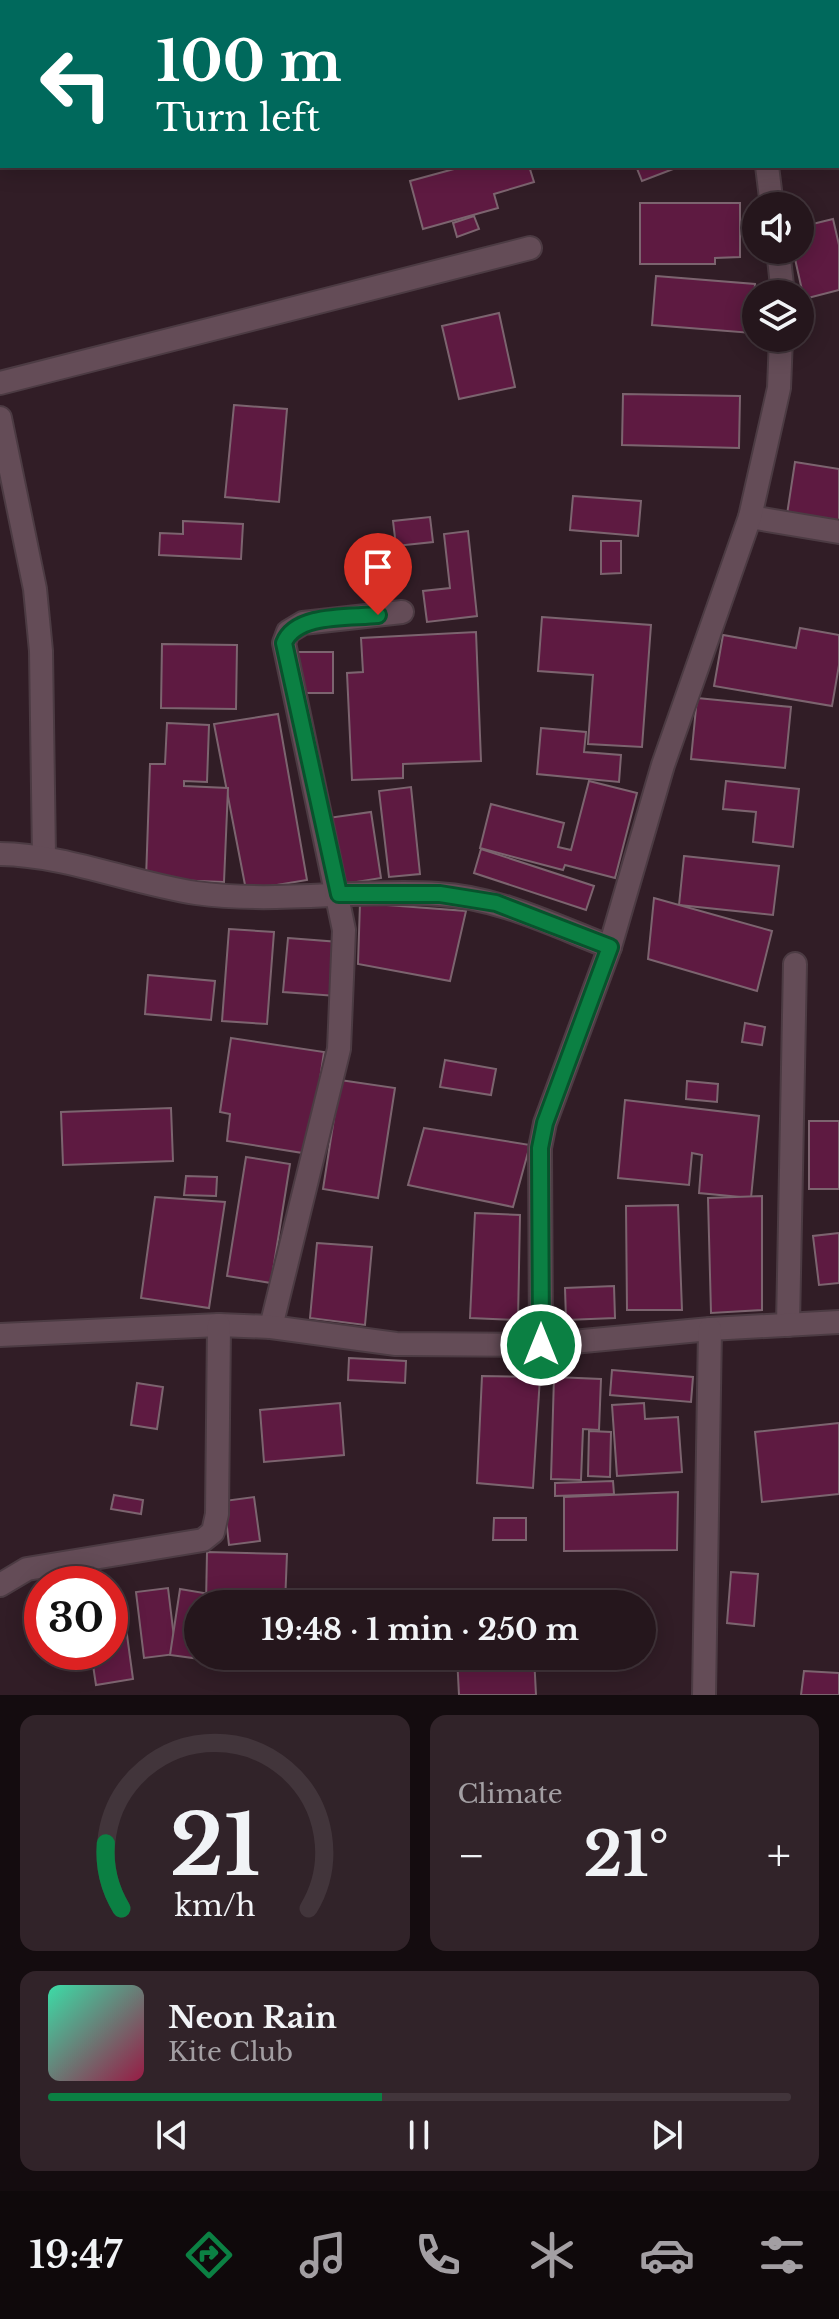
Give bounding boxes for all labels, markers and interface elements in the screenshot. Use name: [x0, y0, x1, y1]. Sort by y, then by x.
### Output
text: 100 m: [156, 27, 342, 96]
icon: left: [24, 32, 128, 136]
text: Turn left: [156, 96, 320, 141]
map controls: [742, 192, 814, 352]
button: sound: [742, 192, 814, 264]
button: layers: [742, 280, 814, 352]
pin: [344, 533, 412, 615]
icon: arrive: [356, 545, 400, 589]
position arrow: [499, 1303, 583, 1387]
speed limit sign: 30: [24, 1566, 128, 1670]
text: 19:48 · 1 min · 250 m: [261, 1611, 579, 1648]
text: Climate: [458, 1778, 563, 1810]
text: 21: [170, 1794, 260, 1897]
text: 21°: [583, 1818, 669, 1892]
text: −: [458, 1828, 485, 1883]
text: +: [767, 1828, 791, 1883]
text: km/h: [174, 1888, 255, 1924]
text: Neon Rain: [168, 1999, 337, 2036]
text: Kite Club: [168, 2036, 293, 2068]
icon: previous: [150, 2113, 194, 2157]
icon: pause: [397, 2113, 441, 2157]
icon: next: [645, 2113, 689, 2157]
icon: directions: [181, 2227, 237, 2283]
icon: music: [295, 2227, 351, 2283]
icon: phone: [410, 2227, 466, 2283]
icon: climate: [524, 2227, 580, 2283]
icon: car: [639, 2227, 695, 2283]
icon: filters: [754, 2227, 810, 2283]
text: 19:47: [29, 2233, 122, 2278]

